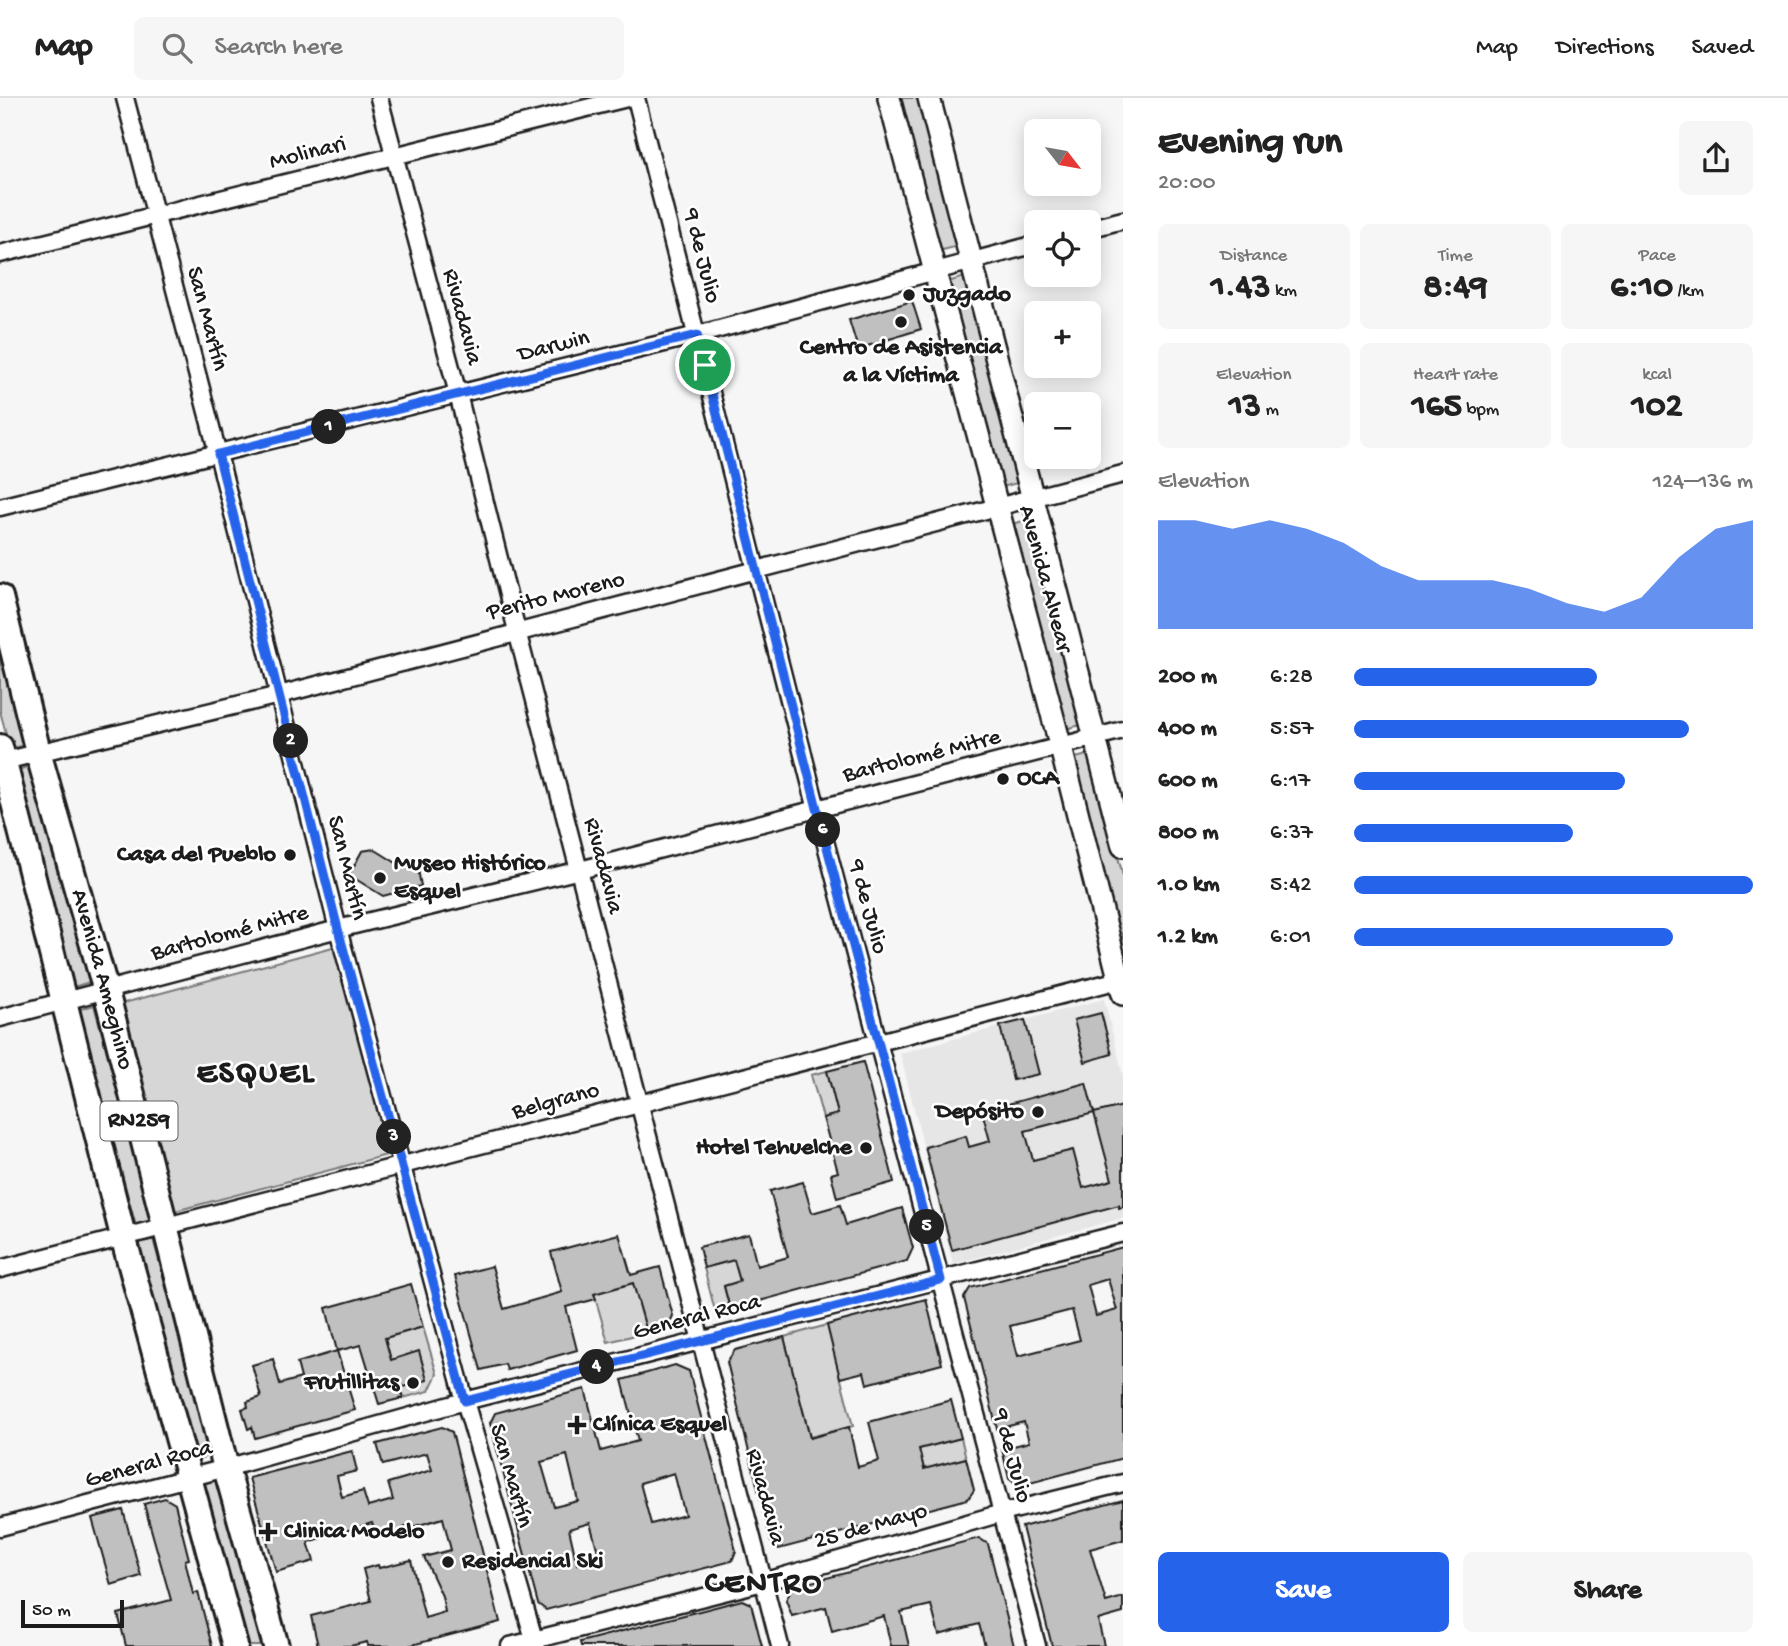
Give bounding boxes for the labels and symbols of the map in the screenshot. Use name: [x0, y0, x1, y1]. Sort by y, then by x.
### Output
north arrow: [1024, 119, 1101, 196]
street label: Molinari: [267, 130, 349, 178]
street label: 9 de Julio: [675, 205, 727, 306]
street label: San Martín: [178, 264, 234, 375]
street label: Rivadavia: [434, 266, 488, 369]
place label: Juzgado: [922, 281, 1012, 310]
marker: Juzgado: [901, 287, 917, 303]
marker: Centro de Asistencia a la Víctima: [893, 314, 909, 330]
street label: Darwin: [513, 324, 593, 370]
place label: Centro de Asistencia a la Víctima: [800, 334, 1004, 391]
pin: [675, 335, 735, 395]
pin: 1: [312, 410, 346, 444]
street label: Avenida Alvear: [1010, 502, 1078, 658]
street label: Perito Moreno: [483, 566, 628, 628]
street label: Bartolomé Mitre: [839, 723, 1005, 791]
pin: 2: [274, 724, 308, 758]
place label: OCA: [1017, 765, 1060, 794]
marker: OCA: [995, 771, 1011, 787]
pin: 6: [806, 812, 840, 848]
street label: San Martín: [319, 813, 373, 924]
street label: Rivadavia: [575, 815, 629, 918]
place label: Casa del Pueblo: [117, 841, 277, 870]
marker: Casa del Pueblo: [282, 847, 298, 863]
place label: Museo Histórico Esquel: [394, 850, 546, 907]
street label: 9 de Julio: [840, 856, 894, 957]
marker: Museo Histórico Esquel: [372, 870, 388, 886]
street label: Avenida Ameghino: [63, 886, 140, 1073]
street label: Bartolomé Mitre: [147, 899, 312, 969]
district label: ESQUEL: [197, 1056, 315, 1094]
street label: Belgrano: [508, 1076, 603, 1128]
place label: Depósito: [933, 1098, 1025, 1127]
road number: RN259: [100, 1102, 178, 1140]
marker: Depósito: [1030, 1104, 1046, 1120]
pin: 3: [376, 1119, 412, 1154]
place label: Hotel Tehuelche: [696, 1134, 854, 1163]
marker: Hotel Tehuelche: [858, 1140, 874, 1156]
pin: 5: [909, 1210, 944, 1244]
street label: General Roca: [630, 1288, 765, 1348]
pin: 4: [580, 1350, 614, 1384]
place label: Frutillitas: [303, 1369, 400, 1398]
marker: Frutillitas: [405, 1375, 421, 1391]
street label: 9 de Julio: [984, 1405, 1038, 1506]
place label: Clínica Esquel: [593, 1411, 727, 1440]
marker: Clínica Esquel: [567, 1415, 587, 1435]
street label: San Martín: [481, 1421, 539, 1532]
street label: General Roca: [82, 1434, 216, 1496]
street label: Rivadavia: [737, 1446, 791, 1549]
street label: 25 de Mayo: [811, 1497, 931, 1557]
place label: Clinica Modelo: [284, 1518, 425, 1547]
marker: Clinica Modelo: [258, 1522, 278, 1542]
place label: Residencial Ski: [461, 1548, 604, 1577]
marker: Residencial Ski: [440, 1554, 456, 1570]
district label: CENTRO: [705, 1566, 823, 1604]
scale bar: [21, 1597, 124, 1629]

